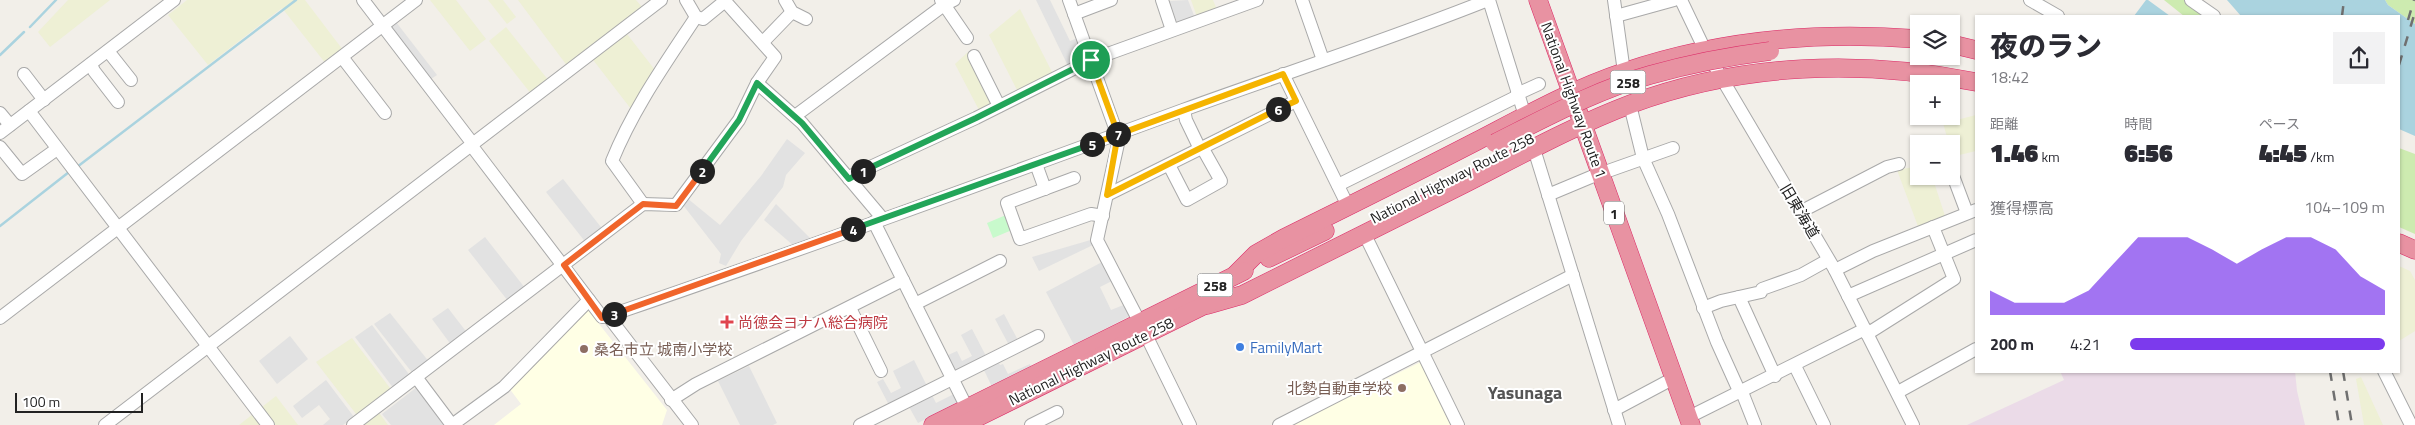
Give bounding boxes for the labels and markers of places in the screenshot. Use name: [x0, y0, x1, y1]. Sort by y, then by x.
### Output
pin: [1070, 39, 1112, 81]
pin: 6: [1266, 96, 1290, 122]
pin: 7: [1106, 122, 1130, 146]
pin: 5: [1080, 132, 1104, 156]
pin: 2: [690, 158, 714, 184]
pin: 1: [850, 158, 876, 184]
pin: 4: [840, 216, 866, 242]
pin: 3: [602, 302, 626, 326]
place label: 尚徳会ヨナハ総合病院: [738, 311, 888, 334]
marker: 尚徳会ヨナハ総合病院: [720, 315, 734, 329]
place label: FamilyMart: [1250, 336, 1323, 359]
place label: 桑名市立 城南小学校: [594, 338, 732, 361]
marker: FamilyMart: [1234, 341, 1246, 353]
marker: 桑名市立 城南小学校: [578, 343, 590, 355]
place label: 北勢自動車学校: [1287, 377, 1392, 400]
marker: 北勢自動車学校: [1396, 382, 1408, 394]

